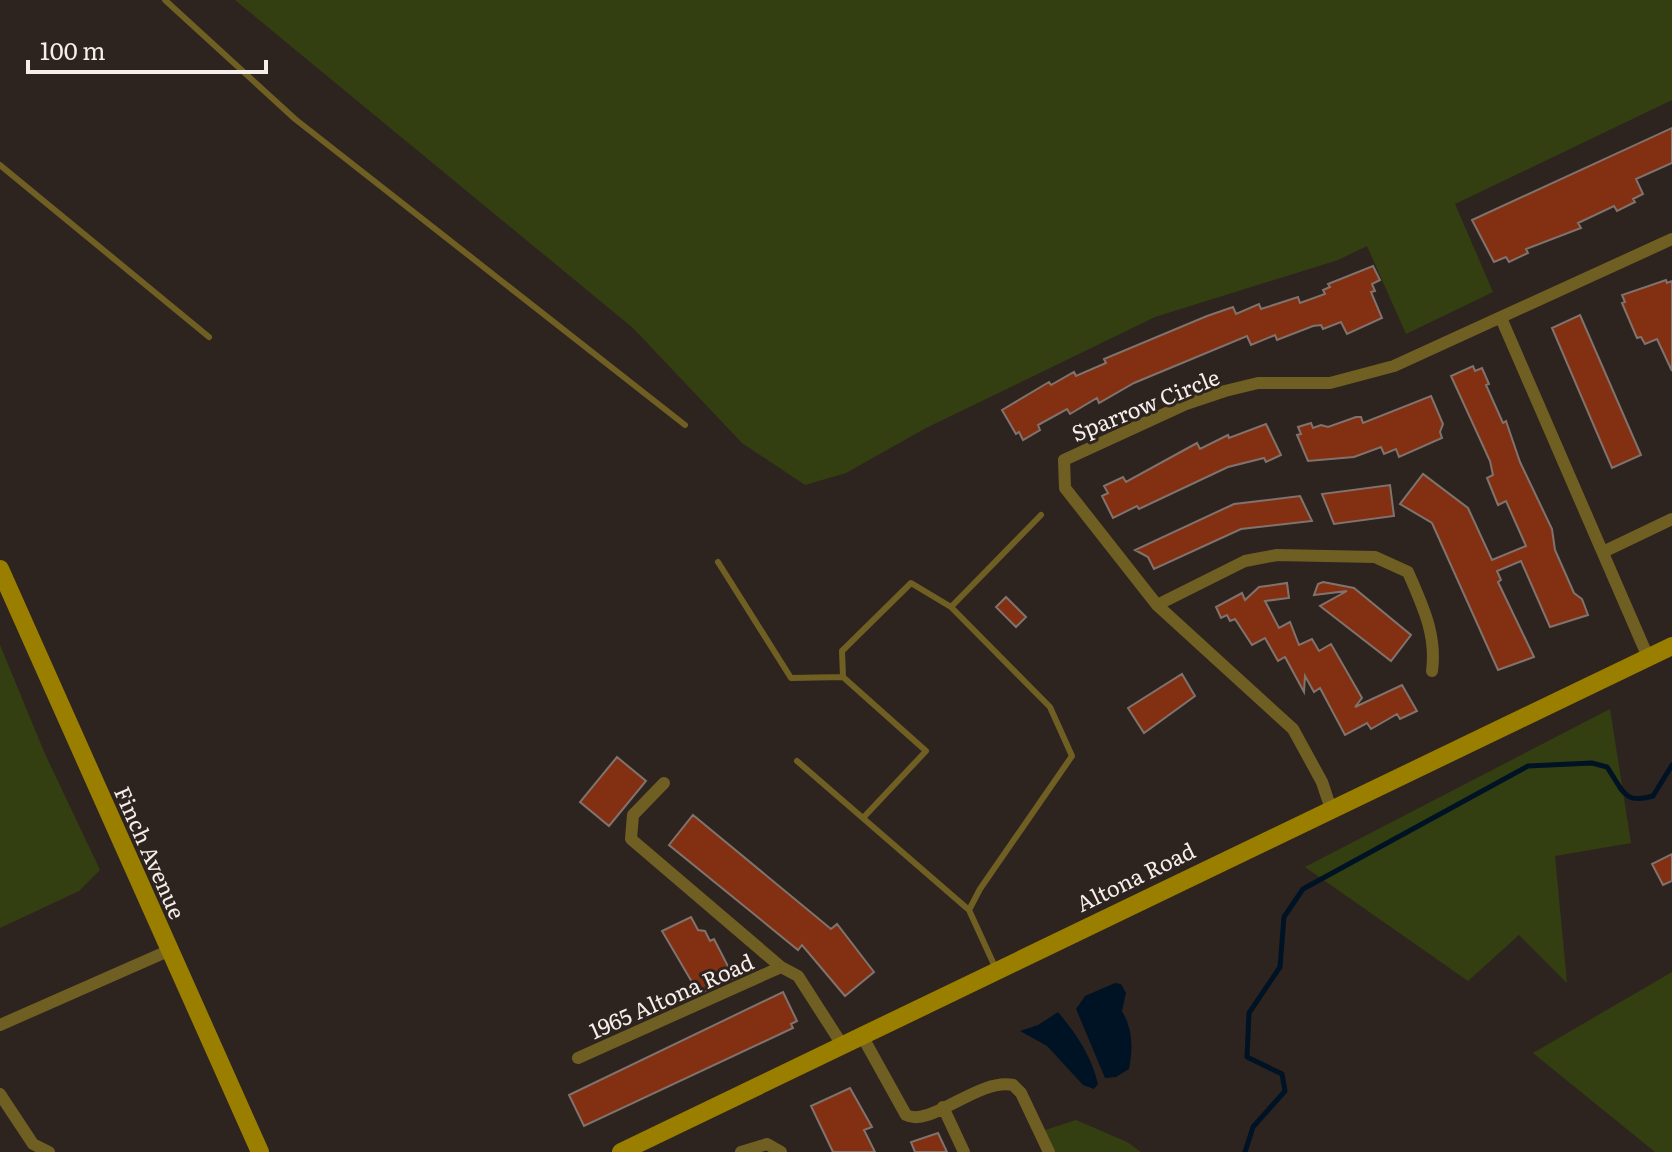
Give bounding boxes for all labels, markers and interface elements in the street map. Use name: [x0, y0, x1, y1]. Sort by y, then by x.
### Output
scale bar: [28, 24, 266, 74]
text: 100 m: [40, 32, 106, 67]
street label: Sparrow Circle: [1066, 359, 1224, 449]
street label: Finch Avenue: [107, 780, 195, 924]
street label: Altona Road: [1070, 833, 1200, 919]
street label: 1965 Altona Road: [584, 944, 758, 1046]

